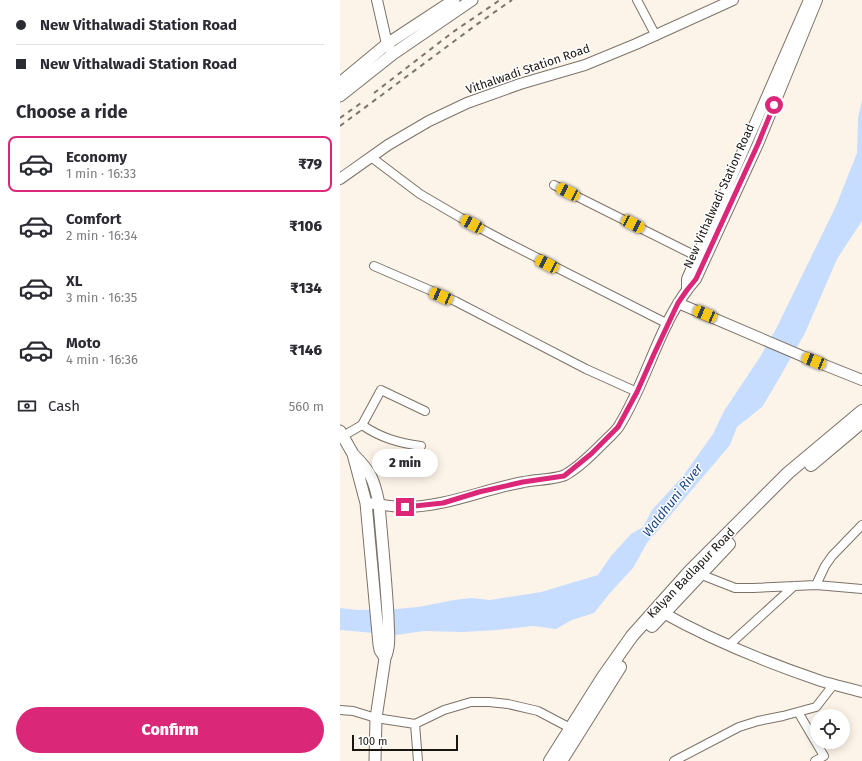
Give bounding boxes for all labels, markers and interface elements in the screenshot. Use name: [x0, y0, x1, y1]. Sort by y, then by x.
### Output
text: New Vithalwadi Station Road: [40, 16, 237, 34]
street label: Vithalwadi Station Road: [464, 41, 592, 97]
text: New Vithalwadi Station Road: [40, 55, 237, 73]
route start: [765, 96, 783, 114]
text: Choose a ride: [16, 101, 128, 123]
street label: New Vithalwadi Station Road: [681, 122, 757, 270]
icon: car: [18, 146, 54, 182]
text: Economy: [66, 148, 127, 166]
text: ₹79: [298, 155, 322, 173]
text: 1 min · 16:33: [66, 166, 136, 181]
car: [555, 181, 581, 203]
icon: car: [18, 208, 54, 244]
text: Comfort: [66, 210, 122, 228]
car: [459, 213, 485, 235]
car: [620, 213, 646, 235]
text: ₹106: [289, 217, 322, 235]
text: 2 min · 16:34: [66, 228, 137, 243]
car: [534, 253, 560, 275]
icon: car: [18, 270, 54, 306]
text: XL: [66, 272, 82, 290]
text: ₹134: [290, 279, 322, 297]
car: [428, 286, 454, 306]
text: 3 min · 16:35: [66, 290, 137, 305]
car: [692, 304, 718, 324]
icon: car: [18, 332, 54, 368]
text: Moto: [66, 334, 101, 352]
text: ₹146: [290, 341, 322, 359]
car: [801, 351, 827, 371]
text: 4 min · 16:36: [66, 352, 138, 367]
icon: cash: [16, 395, 38, 417]
text: Cash: [48, 397, 80, 415]
text: 560 m: [289, 399, 324, 414]
callout: 2 min: [372, 449, 438, 477]
text: 2 min: [389, 455, 421, 470]
water label: Waldhuni River: [639, 460, 706, 540]
route end: [396, 498, 414, 516]
street label: Kalyan Badlapur Road: [644, 525, 738, 621]
button: Confirm: [16, 707, 324, 753]
map controls: [810, 709, 850, 749]
button: locate: [810, 709, 850, 749]
scale bar: [352, 733, 458, 752]
text: 100 m: [358, 735, 387, 748]

